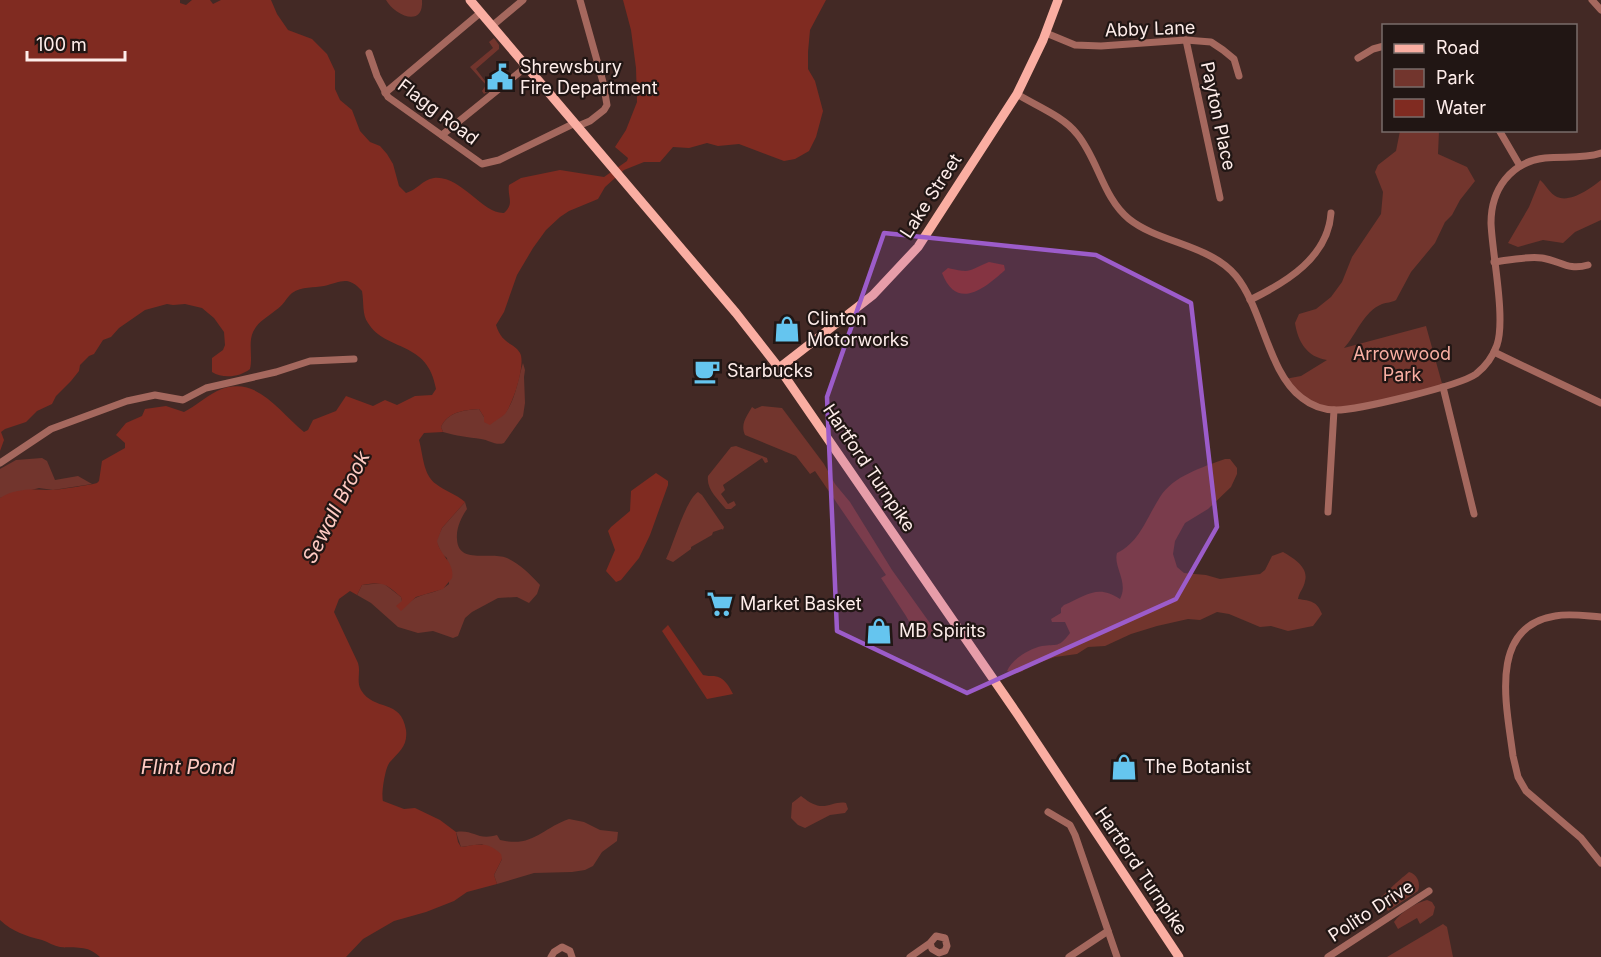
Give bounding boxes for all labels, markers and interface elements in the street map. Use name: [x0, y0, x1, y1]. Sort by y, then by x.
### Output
street label: Abby Lane: [1104, 16, 1196, 41]
scale bar: [27, 24, 124, 62]
legend: [1382, 24, 1577, 132]
text: 100 m: [36, 34, 87, 55]
text: Road: [1436, 37, 1479, 58]
place label: Shrewsbury Fire Department: [520, 56, 658, 98]
street label: Payton Place: [1197, 60, 1240, 172]
public building icon: Shrewsbury Fire Department: [485, 62, 515, 92]
text: Park: [1436, 67, 1475, 88]
street label: Flagg Road: [394, 74, 483, 149]
text: Water: [1436, 97, 1486, 118]
street label: Lake Street: [896, 150, 966, 242]
place label: Clinton Motorworks: [807, 308, 909, 350]
shop icon: Clinton Motorworks: [772, 314, 802, 344]
park label: Arrowwood Park: [1353, 343, 1451, 385]
cafe icon: Starbucks: [692, 356, 722, 386]
place label: Starbucks: [727, 360, 813, 381]
street label: Hartford Turnpike: [819, 400, 920, 536]
water label: Sewall Brook: [297, 446, 375, 567]
supermarket icon: Market Basket: [705, 589, 735, 619]
place label: Market Basket: [740, 593, 862, 614]
shop icon: MB Spirits: [864, 616, 894, 646]
place label: MB Spirits: [899, 620, 986, 641]
shop icon: The Botanist: [1109, 752, 1139, 782]
water label: Flint Pond: [141, 755, 236, 779]
place label: The Botanist: [1144, 756, 1251, 777]
street label: Hartford Turnpike: [1091, 803, 1192, 939]
street label: Polito Drive: [1324, 875, 1417, 946]

